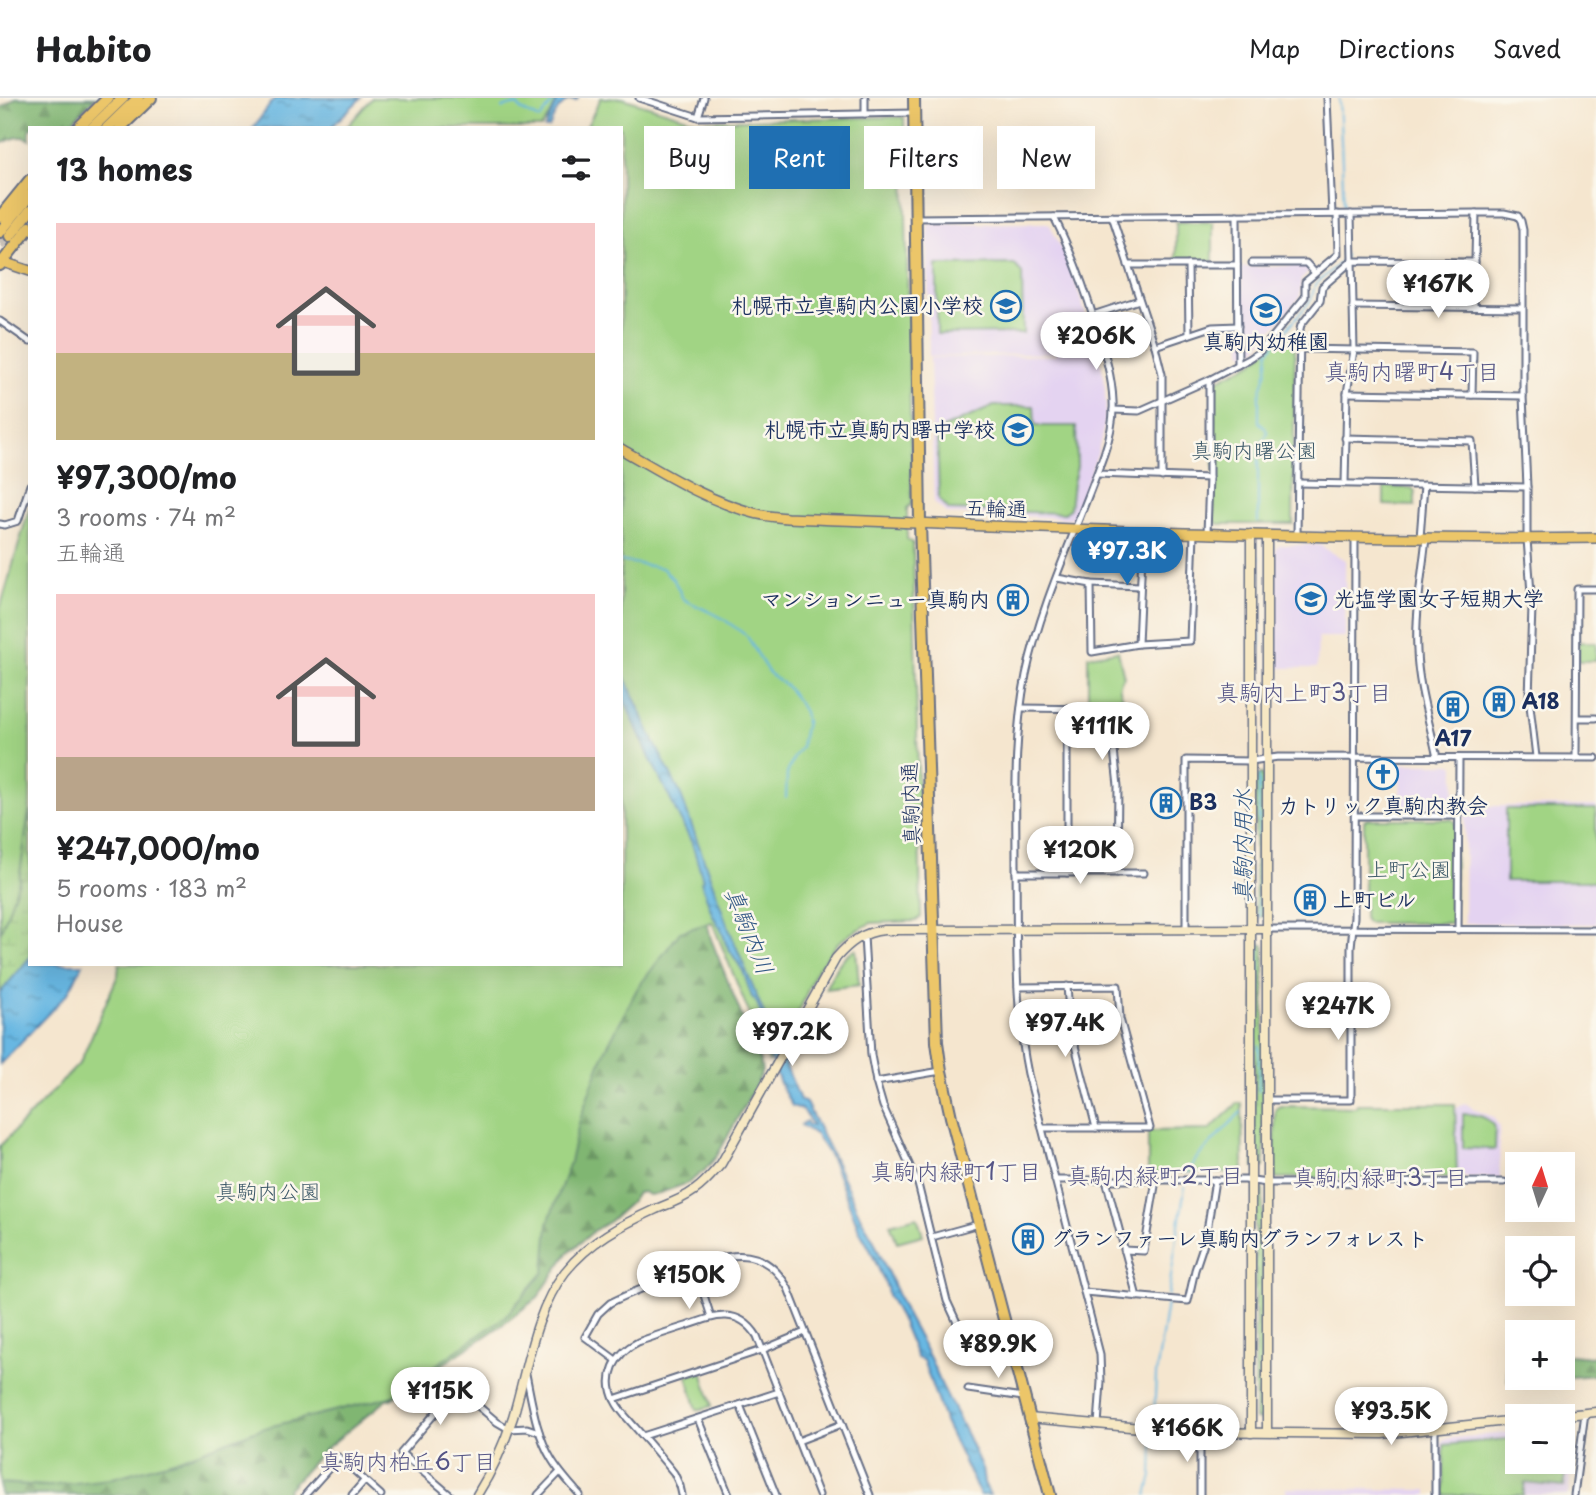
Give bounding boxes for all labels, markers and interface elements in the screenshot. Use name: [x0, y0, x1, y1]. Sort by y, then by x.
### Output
text: Habito: [35, 23, 151, 73]
text: Map: [1249, 30, 1300, 66]
text: Directions: [1338, 30, 1455, 66]
text: Saved: [1493, 30, 1561, 66]
chip: Buy: [644, 126, 735, 189]
chip: Rent: [749, 126, 850, 189]
chip: Filters: [864, 126, 983, 189]
chip: New: [997, 126, 1095, 189]
text: 13 homes: [56, 146, 193, 191]
icon: filters: [557, 149, 595, 187]
pin: ¥167K: [1389, 260, 1487, 320]
text: ¥167K: [1402, 265, 1474, 300]
icon: home: [263, 268, 389, 394]
place label: 札幌市立真駒内公園小学校: [731, 288, 983, 320]
school or university icon: 札幌市立真駒内公園小学校: [989, 289, 1023, 323]
school or university icon: 真駒内幼稚園: [1249, 293, 1283, 327]
pin: ¥206K: [1047, 313, 1145, 372]
text: ¥206K: [1056, 317, 1136, 352]
place label: 真駒内幼稚園: [1203, 324, 1329, 356]
district label: 真駒内曙町4丁目: [1324, 353, 1500, 388]
place label: 札幌市立真駒内曙中学校: [764, 412, 995, 444]
school or university icon: 札幌市立真駒内曙中学校: [1001, 413, 1035, 447]
park label: 真駒内曙公園: [1191, 433, 1317, 465]
text: ¥97,300/mo: [56, 454, 237, 499]
street label: 五輪通: [964, 490, 1028, 524]
text: 3 rooms · 74 m²: [56, 499, 236, 534]
pin: ¥97.3K: [1070, 528, 1184, 587]
text: ¥97.3K: [1087, 532, 1167, 567]
text: 五輪通: [56, 534, 125, 569]
place label: 光塩学園女子短期大学: [1334, 581, 1544, 613]
place label: マンションニュー真駒内: [761, 582, 990, 614]
school or university icon: 光塩学園女子短期大学: [1294, 582, 1328, 616]
building icon: マンションニュー真駒内: [996, 583, 1030, 617]
icon: home: [263, 639, 389, 765]
district label: 真駒内上町3丁目: [1216, 674, 1392, 709]
place label: A18: [1522, 684, 1560, 716]
building icon: A18: [1482, 685, 1516, 719]
building icon: A17: [1436, 690, 1470, 724]
pin: ¥111K: [1053, 702, 1151, 762]
text: ¥111K: [1071, 707, 1133, 742]
place label: A17: [1435, 721, 1472, 753]
church icon: カトリック真駒内教会: [1366, 757, 1400, 791]
street label: 真駒内通: [892, 762, 926, 847]
place label: B3: [1189, 785, 1217, 817]
building icon: B3: [1149, 786, 1183, 820]
place label: カトリック真駒内教会: [1278, 788, 1488, 820]
water label: 真駒内用水: [1224, 789, 1259, 904]
text: ¥247,000/mo: [56, 825, 260, 870]
pin: ¥120K: [1031, 826, 1129, 886]
text: ¥120K: [1043, 831, 1117, 866]
park label: 上町公園: [1367, 852, 1451, 884]
text: 5 rooms · 183 m²: [56, 870, 247, 905]
water label: 真駒内川: [717, 881, 784, 980]
place label: 上町ビル: [1333, 882, 1417, 914]
building icon: 上町ビル: [1293, 883, 1327, 917]
text: House: [56, 905, 123, 940]
pin: ¥247K: [1289, 982, 1387, 1042]
text: ¥247K: [1301, 987, 1375, 1022]
pin: ¥97.4K: [1008, 1000, 1122, 1059]
text: ¥97.4K: [1025, 1004, 1105, 1039]
pin: ¥97.2K: [735, 1009, 849, 1068]
text: ¥97.2K: [752, 1013, 832, 1048]
north arrow: [1505, 1152, 1575, 1222]
map controls: [1505, 1152, 1575, 1474]
district label: 真駒内緑町1丁目: [870, 1153, 1042, 1188]
district label: 真駒内緑町2丁目: [1066, 1157, 1244, 1192]
district label: 真駒内緑町3丁目: [1292, 1159, 1468, 1194]
park label: 真駒内公園: [216, 1174, 321, 1206]
place label: グランファーレ真駒内グランフォレスト: [1051, 1221, 1428, 1253]
building icon: グランファーレ真駒内グランフォレスト: [1011, 1222, 1045, 1256]
button: locate: [1505, 1236, 1575, 1306]
pin: ¥150K: [640, 1252, 738, 1311]
text: ¥150K: [653, 1256, 725, 1291]
pin: ¥89.9K: [941, 1320, 1055, 1380]
button: +: [1505, 1320, 1575, 1390]
text: ¥89.9K: [959, 1325, 1037, 1360]
pin: ¥115K: [391, 1368, 489, 1427]
text: ¥115K: [407, 1372, 473, 1407]
pin: ¥93.5K: [1334, 1388, 1448, 1447]
text: ¥93.5K: [1351, 1392, 1431, 1427]
pin: ¥166K: [1138, 1404, 1236, 1464]
button: −: [1505, 1404, 1575, 1474]
text: ¥166K: [1151, 1409, 1223, 1444]
district label: 真駒内柏丘6丁目: [319, 1443, 497, 1478]

